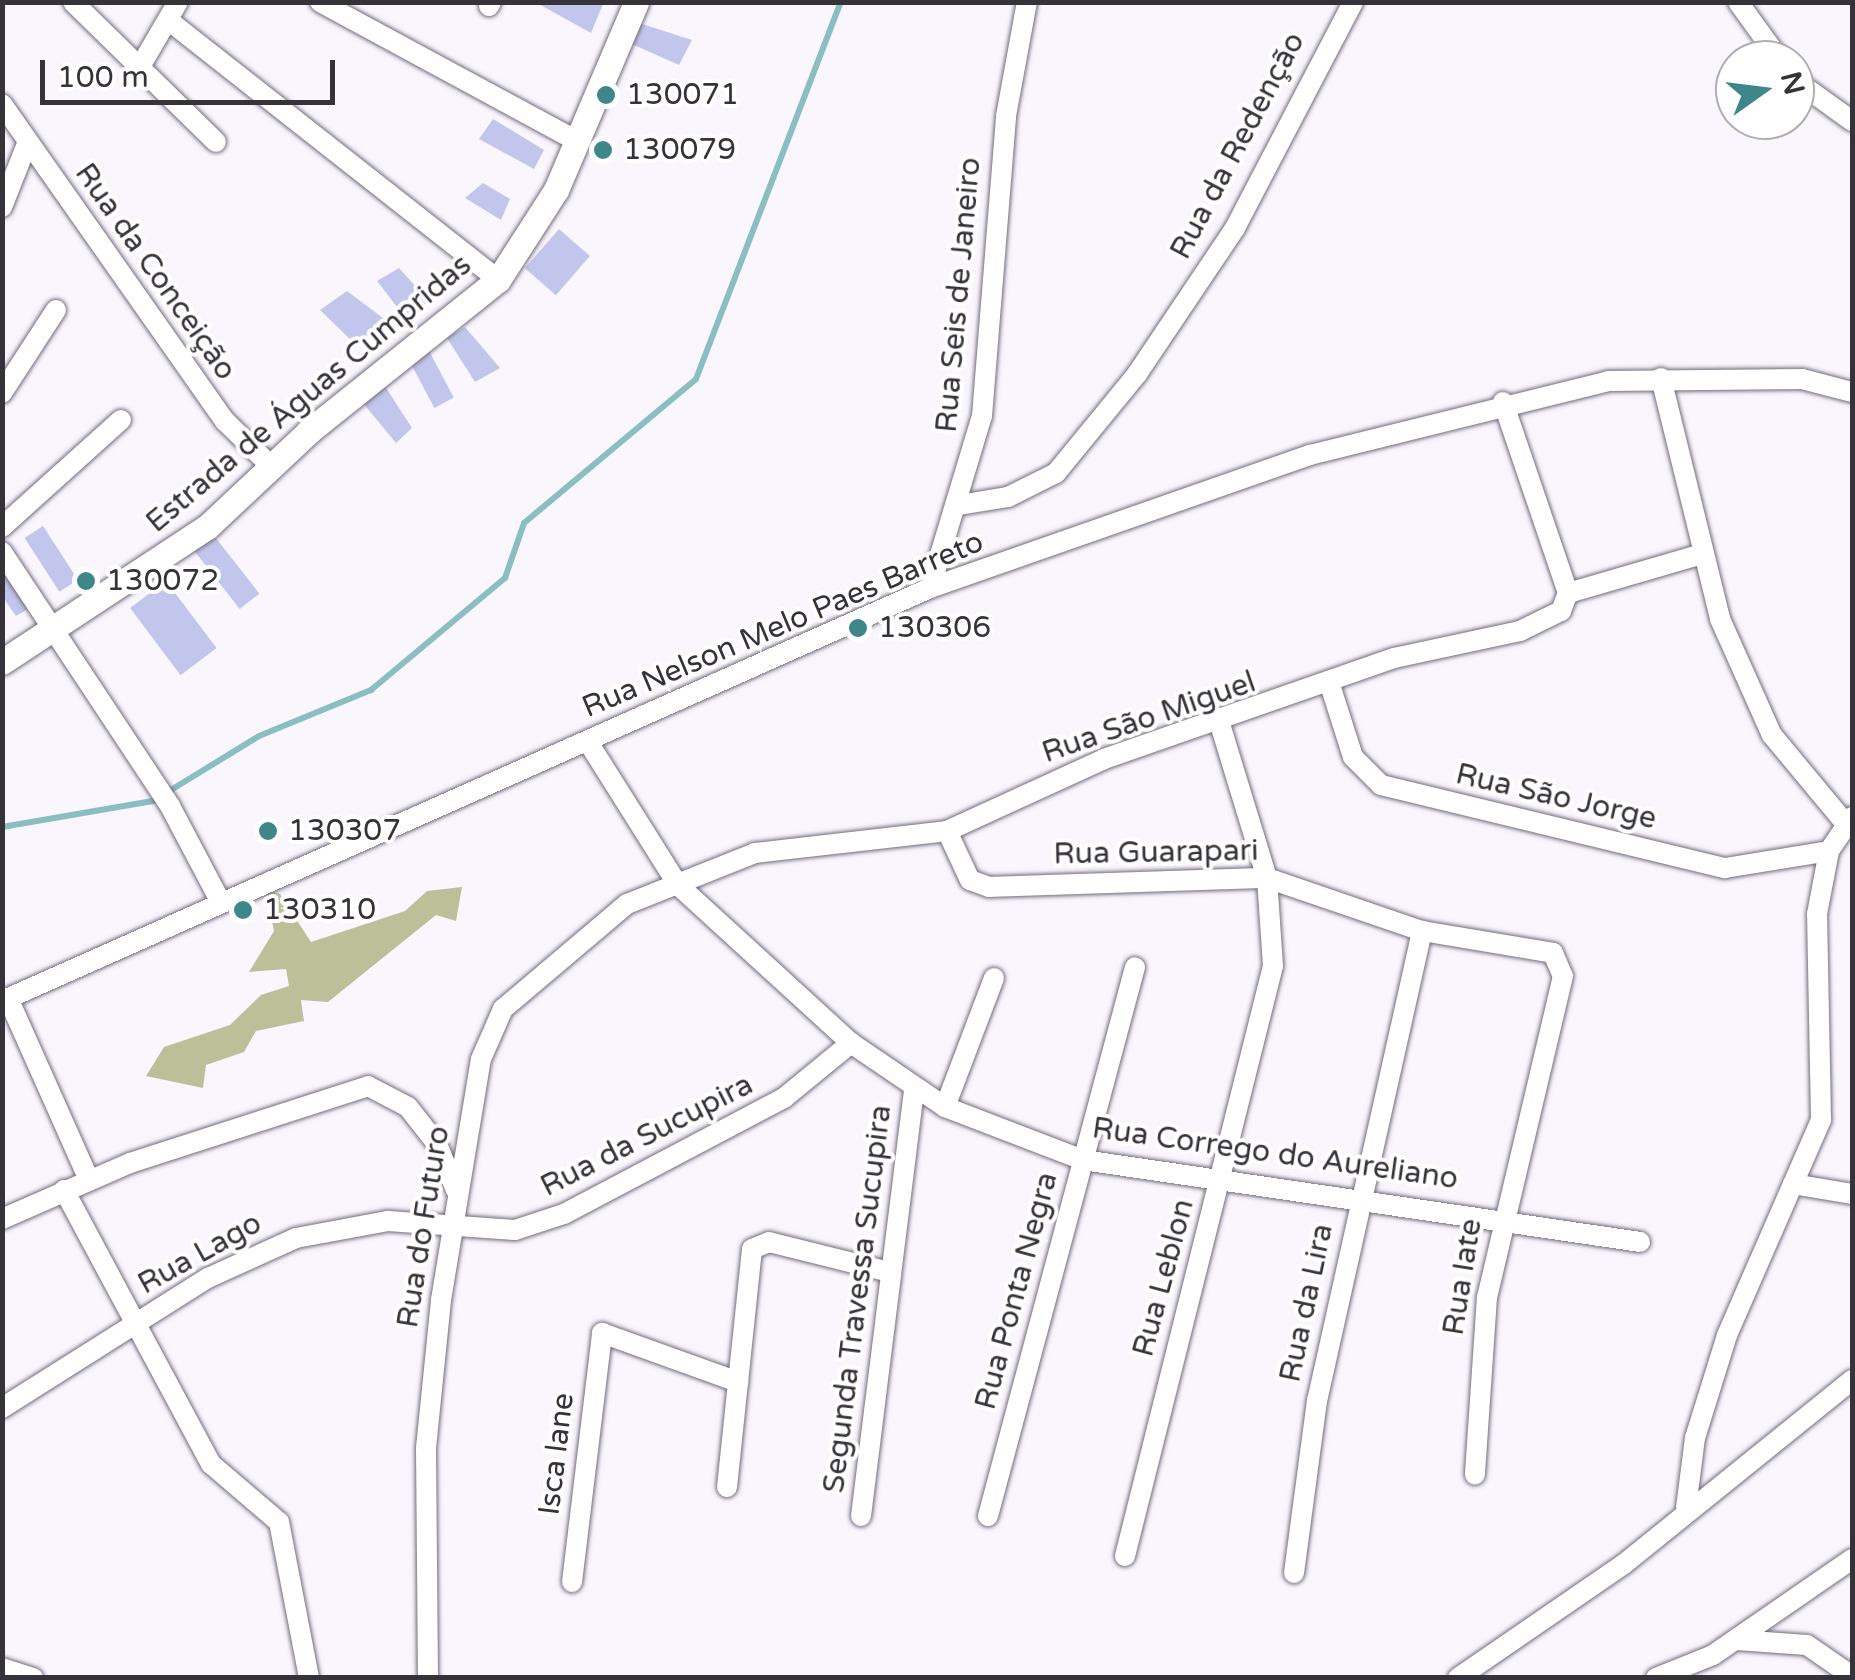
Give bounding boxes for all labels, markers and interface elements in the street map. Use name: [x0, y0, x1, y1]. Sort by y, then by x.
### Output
street label: Rua da Redenção: [1163, 27, 1313, 265]
scale bar: [45, 40, 340, 102]
north arrow: [1715, 40, 1815, 140]
text: 100 m: [57, 59, 149, 96]
text: N: [1773, 68, 1811, 98]
place label: 130071: [626, 77, 739, 113]
marker: 130071: [595, 84, 617, 106]
place label: 130079: [623, 132, 736, 168]
marker: 130079: [592, 139, 614, 161]
street label: Rua Seis de Janeiro: [929, 156, 989, 434]
street label: Rua da Conceição: [67, 157, 243, 387]
street label: Estrada de Águas Cumpridas: [139, 247, 479, 541]
street label: Rua Nelson Melo Paes Barreto: [577, 524, 989, 726]
place label: 130072: [106, 563, 219, 599]
marker: 130072: [75, 570, 97, 592]
place label: 130306: [878, 610, 991, 646]
marker: 130306: [847, 617, 869, 639]
street label: Rua São Miguel: [1037, 665, 1261, 771]
street label: Rua São Jorge: [1452, 756, 1660, 838]
place label: 130307: [288, 813, 401, 849]
marker: 130307: [257, 820, 279, 842]
street label: Rua Guarapari: [1053, 833, 1259, 873]
place label: 130310: [263, 892, 376, 928]
marker: 130310: [232, 899, 254, 921]
street label: Rua da Sucupira: [535, 1067, 759, 1205]
street label: Segunda Travessa Sucupira: [816, 1103, 900, 1495]
street label: Rua Corrego do Aureliano: [1090, 1111, 1460, 1197]
street label: Rua do Futuro: [390, 1124, 458, 1330]
street label: Rua Ponta Negra: [968, 1168, 1066, 1414]
street label: Rua Leblon: [1126, 1195, 1202, 1361]
street label: Rua Lago: [132, 1205, 268, 1303]
street label: Rua Iate: [1436, 1216, 1490, 1338]
street label: Rua da Lira: [1273, 1221, 1341, 1385]
street label: Isca lane: [532, 1391, 582, 1517]

